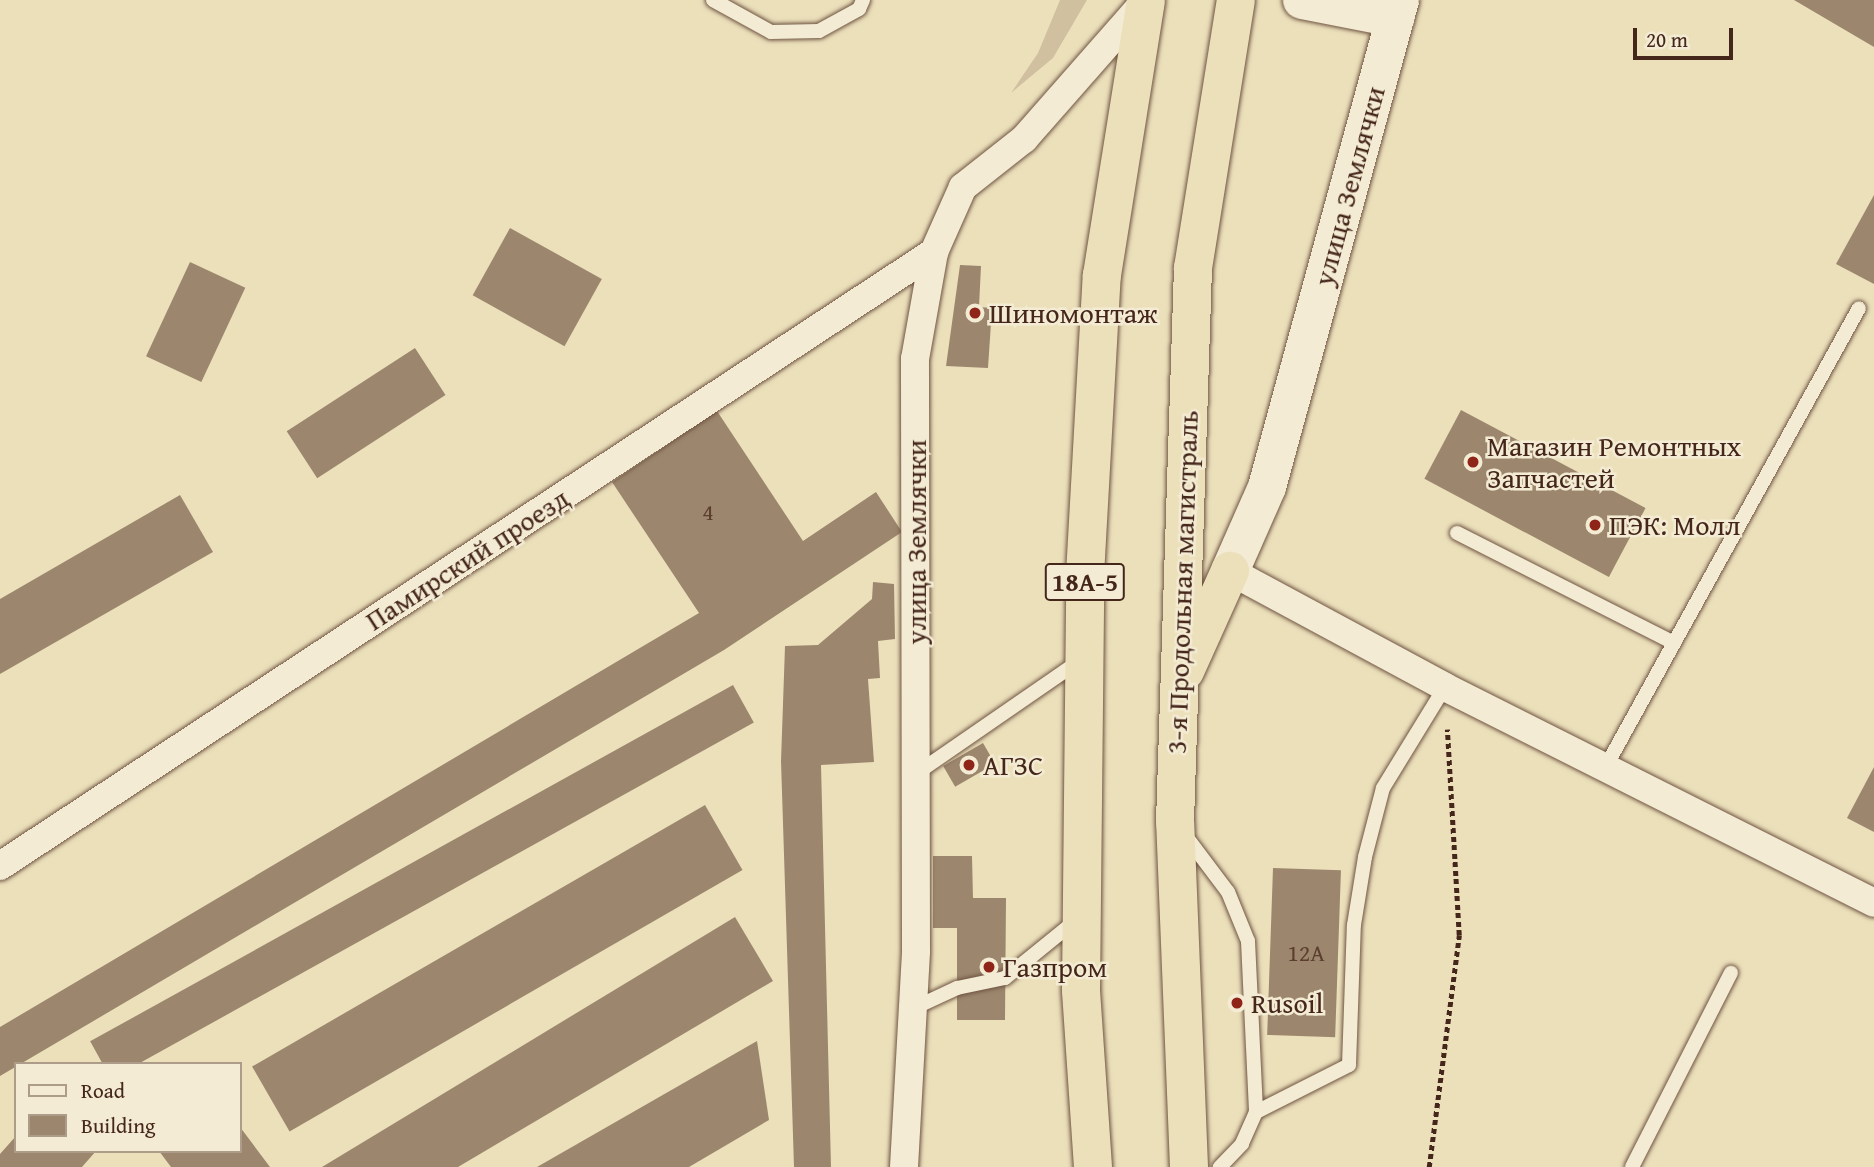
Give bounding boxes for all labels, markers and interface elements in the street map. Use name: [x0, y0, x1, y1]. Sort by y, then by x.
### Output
scale bar: [1636, 14, 1736, 58]
text: 20 m: [1646, 24, 1688, 55]
street label: улица Землячки: [1306, 83, 1392, 289]
place label: Шиномонтаж: [989, 296, 1157, 330]
marker: Шиномонтаж: [967, 305, 983, 321]
street label: 3-я Продольная магистраль: [1159, 410, 1205, 754]
place label: Магазин Ремонтных Запчастей: [1487, 429, 1741, 495]
street label: улица Землячки: [899, 439, 933, 645]
marker: Магазин Ремонтных Запчастей: [1465, 454, 1481, 470]
street label: Памирский проезд: [359, 481, 575, 637]
house number: 4: [702, 498, 714, 526]
place label: ПЭК: Молл: [1609, 508, 1740, 542]
marker: ПЭК: Молл: [1587, 517, 1603, 533]
road number: 18А-5: [1045, 560, 1125, 604]
place label: АГЗС: [983, 748, 1043, 782]
marker: АГЗС: [961, 757, 977, 773]
house number: 12А: [1287, 939, 1325, 967]
place label: Газпром: [1003, 950, 1107, 984]
marker: Газпром: [981, 959, 997, 975]
place label: Rusoil: [1251, 986, 1323, 1020]
marker: Rusoil: [1229, 995, 1245, 1011]
legend: [14, 1062, 242, 1153]
text: Road: [81, 1075, 125, 1106]
text: Building: [81, 1110, 155, 1141]

